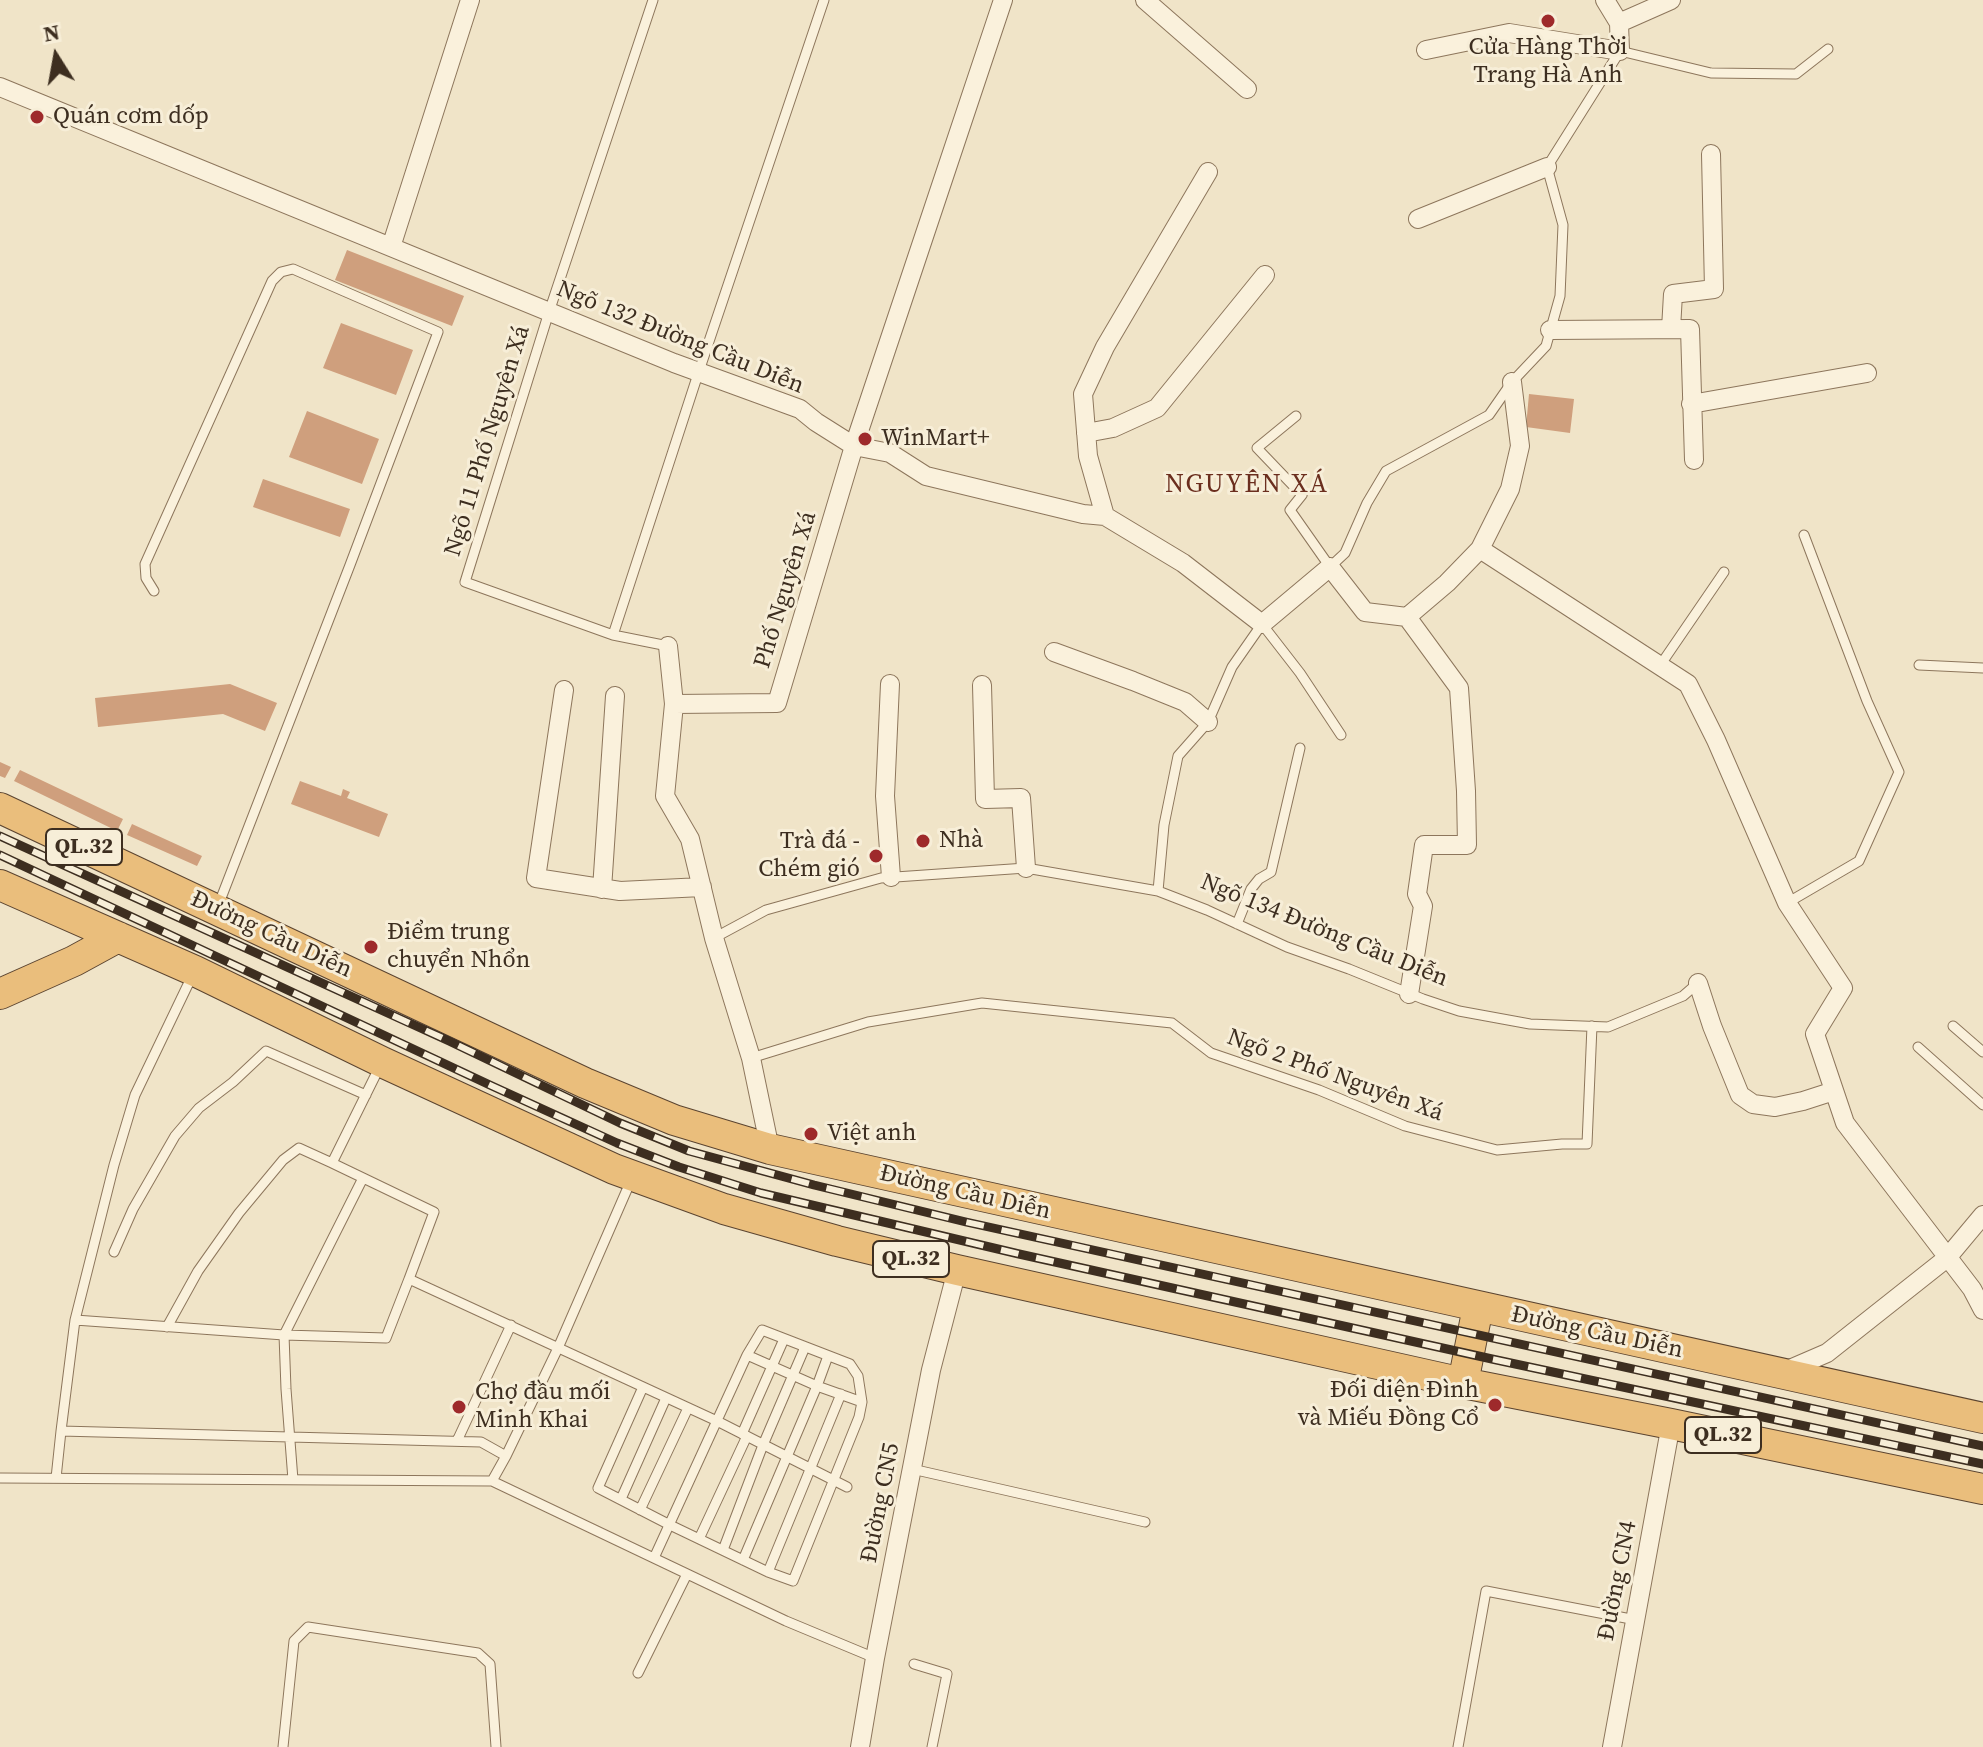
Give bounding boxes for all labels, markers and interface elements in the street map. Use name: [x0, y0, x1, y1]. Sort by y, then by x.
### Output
marker: Cửa Hàng Thời Trang Hà Anh: [1539, 12, 1557, 30]
north arrow: [16, 16, 96, 96]
text: N: [41, 16, 62, 49]
place label: Cửa Hàng Thời Trang Hà Anh: [1468, 34, 1628, 90]
place label: Quán cơm dốp: [53, 103, 209, 131]
marker: Quán cơm dốp: [28, 108, 46, 126]
street label: Ngõ 132 Đường Cầu Diễn: [552, 275, 808, 401]
street label: Ngõ 11 Phố Nguyên Xá: [439, 322, 537, 560]
place label: WinMart+: [881, 425, 990, 453]
marker: WinMart+: [856, 430, 874, 448]
district label: NGUYÊN XÁ: [1165, 469, 1329, 501]
street label: Phố Nguyên Xá: [748, 508, 824, 672]
place label: Nhà: [939, 827, 983, 855]
place label: Trà đá - Chém gió: [758, 828, 860, 884]
road number: QL.32: [46, 829, 122, 865]
marker: Nhà: [914, 832, 932, 850]
marker: Trà đá - Chém gió: [867, 847, 885, 865]
street label: Ngõ 134 Đường Cầu Diễn: [1196, 868, 1452, 994]
street label: Đường Cầu Diễn: [186, 885, 356, 985]
place label: Điểm trung chuyển Nhổn: [387, 919, 530, 975]
marker: Điểm trung chuyển Nhổn: [362, 938, 380, 956]
street label: Ngõ 2 Phố Nguyên Xá: [1223, 1023, 1447, 1129]
place label: Việt anh: [827, 1120, 916, 1148]
marker: Việt anh: [802, 1125, 820, 1143]
street label: Đường Cầu Diễn: [877, 1159, 1053, 1227]
road number: QL.32: [873, 1241, 949, 1277]
street label: Đường Cầu Diễn: [1509, 1301, 1685, 1365]
place label: Đối diện Đình và Miếu Đồng Cổ: [1298, 1377, 1479, 1433]
place label: Chợ đầu mối Minh Khai: [475, 1379, 610, 1435]
marker: Đối diện Đình và Miếu Đồng Cổ: [1486, 1396, 1504, 1414]
marker: Chợ đầu mối Minh Khai: [450, 1398, 468, 1416]
road number: QL.32: [1685, 1417, 1761, 1453]
street label: Đường CN5: [855, 1441, 907, 1565]
street label: Đường CN4: [1592, 1519, 1644, 1643]

